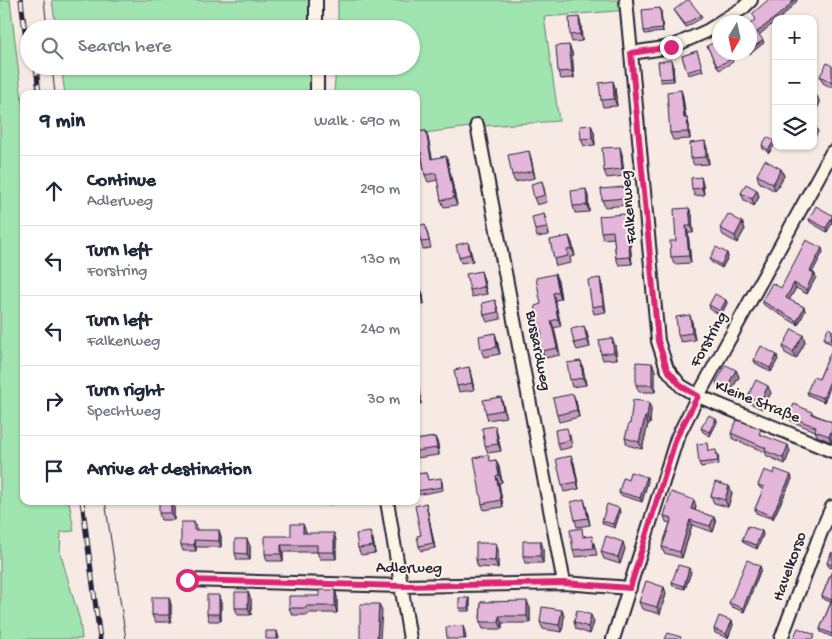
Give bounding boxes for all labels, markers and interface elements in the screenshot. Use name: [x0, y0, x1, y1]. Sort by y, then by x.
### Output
north arrow: [712, 15, 757, 60]
map controls: [772, 15, 817, 150]
button: +: [772, 15, 817, 60]
search box: [20, 20, 420, 75]
icon: search: [38, 34, 66, 62]
text: Search here: [78, 36, 172, 59]
route end: [660, 36, 683, 59]
button: −: [772, 60, 817, 105]
button: layers: [772, 105, 817, 150]
text: 9 min: [40, 110, 85, 135]
text: Walk · 690 m: [314, 113, 400, 132]
text: Continue: [87, 170, 156, 193]
street label: Falkenweg: [617, 170, 643, 245]
icon: ahead: [40, 177, 68, 205]
text: 290 m: [360, 181, 400, 200]
text: Adlerweg: [87, 193, 153, 212]
text: Turn left: [87, 240, 151, 263]
icon: left: [40, 247, 68, 275]
text: 130 m: [361, 251, 400, 270]
text: Forstring: [87, 263, 147, 282]
street label: Bussardweg: [520, 308, 554, 393]
street label: Forstring: [687, 309, 733, 372]
text: Turn left: [87, 310, 151, 333]
icon: left: [40, 317, 68, 345]
text: 240 m: [360, 321, 400, 340]
text: Falkenweg: [87, 333, 160, 352]
street label: Kleine Straße: [712, 377, 803, 429]
text: Turn right: [87, 380, 163, 403]
icon: right: [40, 387, 68, 415]
text: 30 m: [367, 391, 400, 410]
text: Spechtweg: [87, 403, 161, 422]
icon: arrive: [40, 457, 68, 485]
text: Arrive at destination: [87, 459, 251, 482]
street label: Havelkorso: [770, 530, 812, 604]
street label: Adlerweg: [376, 560, 442, 579]
route start: [176, 569, 199, 592]

